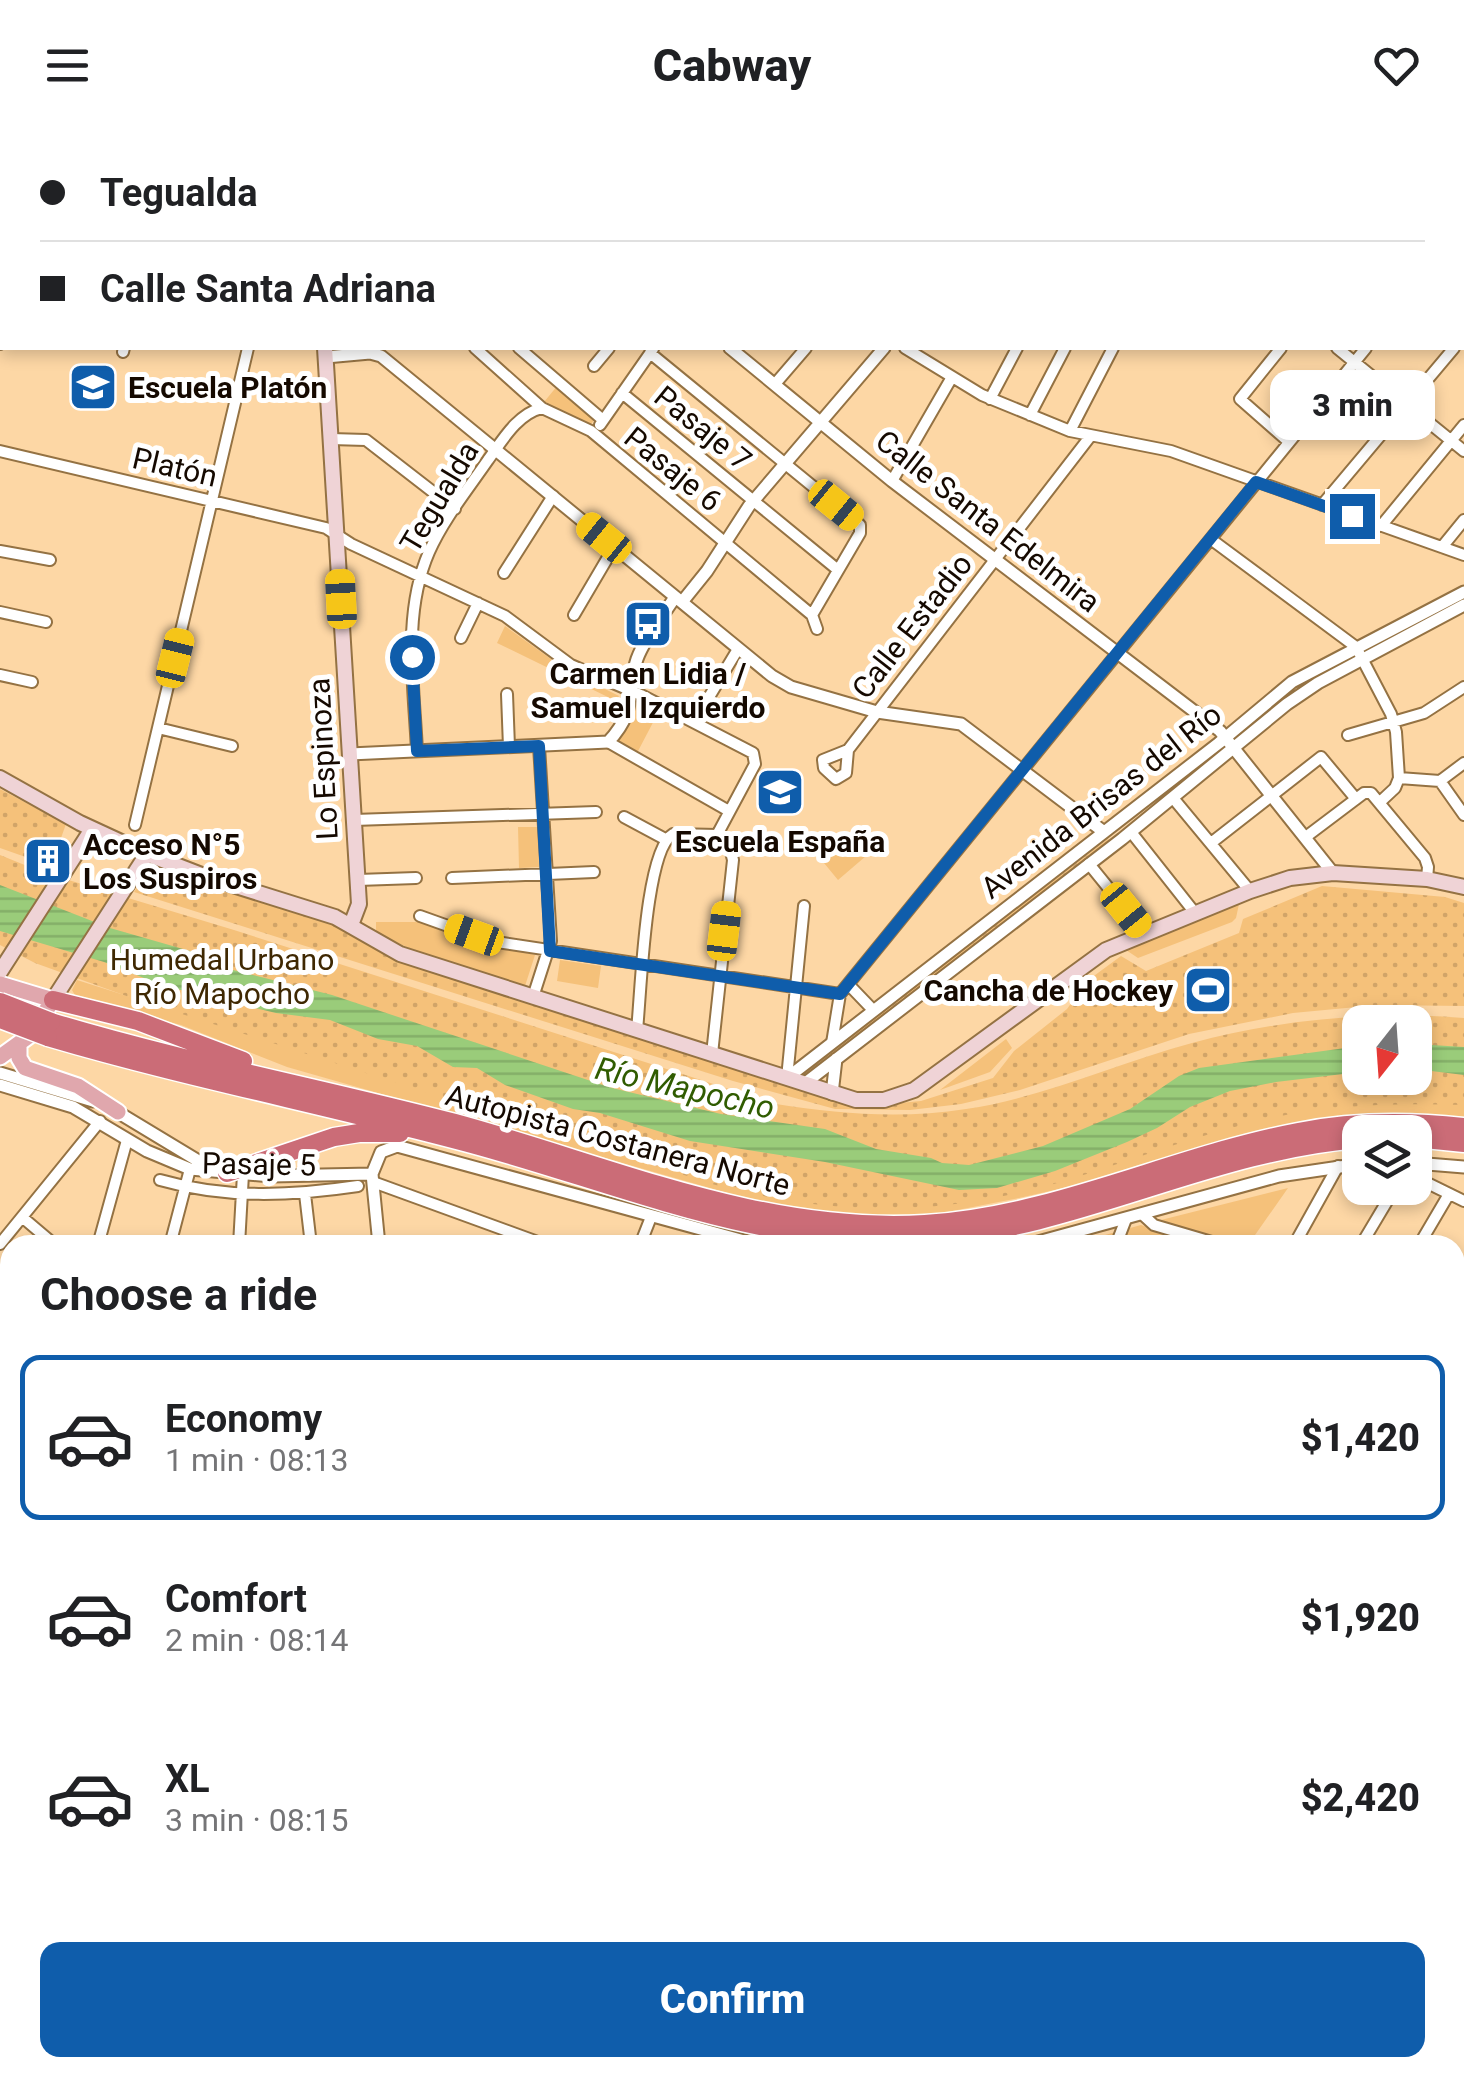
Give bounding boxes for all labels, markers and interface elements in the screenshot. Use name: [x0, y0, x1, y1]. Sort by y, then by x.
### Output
icon: menu: [40, 38, 95, 93]
icon: heart: [1369, 38, 1424, 93]
text: Cabway: [653, 39, 811, 92]
text: Tegualda: [100, 171, 257, 215]
text: Calle Santa Adriana: [100, 267, 436, 311]
school or university icon: Escuela Platón: [67, 361, 119, 413]
place label: Escuela Platón: [128, 370, 327, 405]
callout: 3 min: [1270, 371, 1434, 441]
street label: Pasaje 7: [648, 378, 758, 478]
text: 3 min: [1312, 386, 1393, 424]
street label: Pasaje 6: [618, 419, 728, 519]
street label: Calle Santa Edelmira: [869, 423, 1107, 619]
street label: Tegualda: [392, 435, 486, 559]
street label: Platón: [129, 440, 221, 494]
car: [803, 474, 869, 536]
route end: [1330, 494, 1375, 539]
car: [571, 507, 637, 569]
street label: Calle Estadio: [845, 547, 979, 705]
car: [324, 568, 358, 630]
bus stop icon: Carmen Lidia / Samuel Izquierdo: [622, 598, 674, 650]
car: [153, 625, 197, 691]
route start: [390, 635, 435, 680]
place label: Carmen Lidia / Samuel Izquierdo: [530, 656, 766, 725]
street label: Lo Espinoza: [301, 677, 345, 841]
street label: Avenida Brisas del Río: [974, 696, 1228, 906]
school or university icon: Escuela España: [754, 766, 806, 818]
place label: Escuela España: [675, 824, 885, 859]
place label: Acceso N°5 Los Suspiros: [83, 827, 257, 896]
building icon: Acceso N°5 Los Suspiros: [22, 835, 74, 887]
car: [1095, 877, 1157, 943]
car: [705, 899, 743, 963]
car: [441, 911, 507, 959]
park label: Humedal Urbano Río Mapocho: [110, 942, 334, 1011]
sports icon: Cancha de Hockey: [1182, 964, 1234, 1016]
place label: Cancha de Hockey: [923, 973, 1174, 1008]
north arrow: [1342, 1005, 1432, 1095]
map controls: [1342, 1005, 1432, 1205]
water label: Río Mapocho: [592, 1049, 778, 1127]
street label: Autopista Costanera Norte: [442, 1077, 794, 1203]
button: layers: [1342, 1115, 1432, 1205]
street label: Pasaje 5: [202, 1146, 316, 1182]
text: Choose a ride: [40, 1268, 317, 1321]
icon: car: [45, 1393, 135, 1483]
text: Economy: [165, 1397, 322, 1441]
text: $1,420: [1301, 1416, 1420, 1460]
text: 1 min · 08:13: [165, 1441, 348, 1479]
icon: car: [45, 1573, 135, 1663]
text: Comfort: [165, 1577, 307, 1621]
text: $1,920: [1301, 1596, 1420, 1640]
text: 2 min · 08:14: [165, 1621, 348, 1659]
icon: car: [45, 1753, 135, 1843]
text: XL: [165, 1757, 210, 1801]
text: $2,420: [1301, 1776, 1420, 1820]
text: 3 min · 08:15: [165, 1801, 348, 1839]
button: Confirm: [40, 1942, 1425, 2057]

